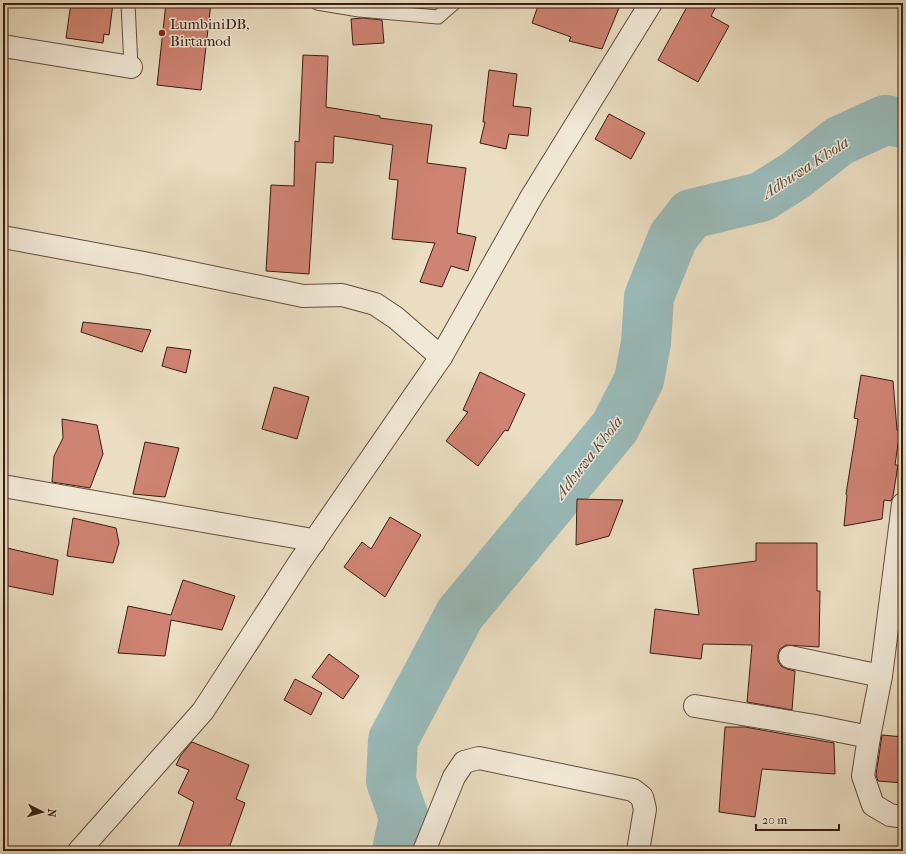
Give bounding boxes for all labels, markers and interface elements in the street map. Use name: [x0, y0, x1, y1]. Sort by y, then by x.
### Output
place label: LumbiniDB, Birtamod: [170, 15, 249, 50]
marker: LumbiniDB, Birtamod: [157, 28, 167, 38]
water label: Adhuwa Khola: [757, 132, 852, 204]
water label: Adhuwa Khola: [549, 412, 626, 504]
north arrow: [22, 792, 62, 832]
scale bar: [756, 806, 839, 832]
text: N: [44, 808, 58, 818]
text: 20 m: [762, 813, 787, 827]

